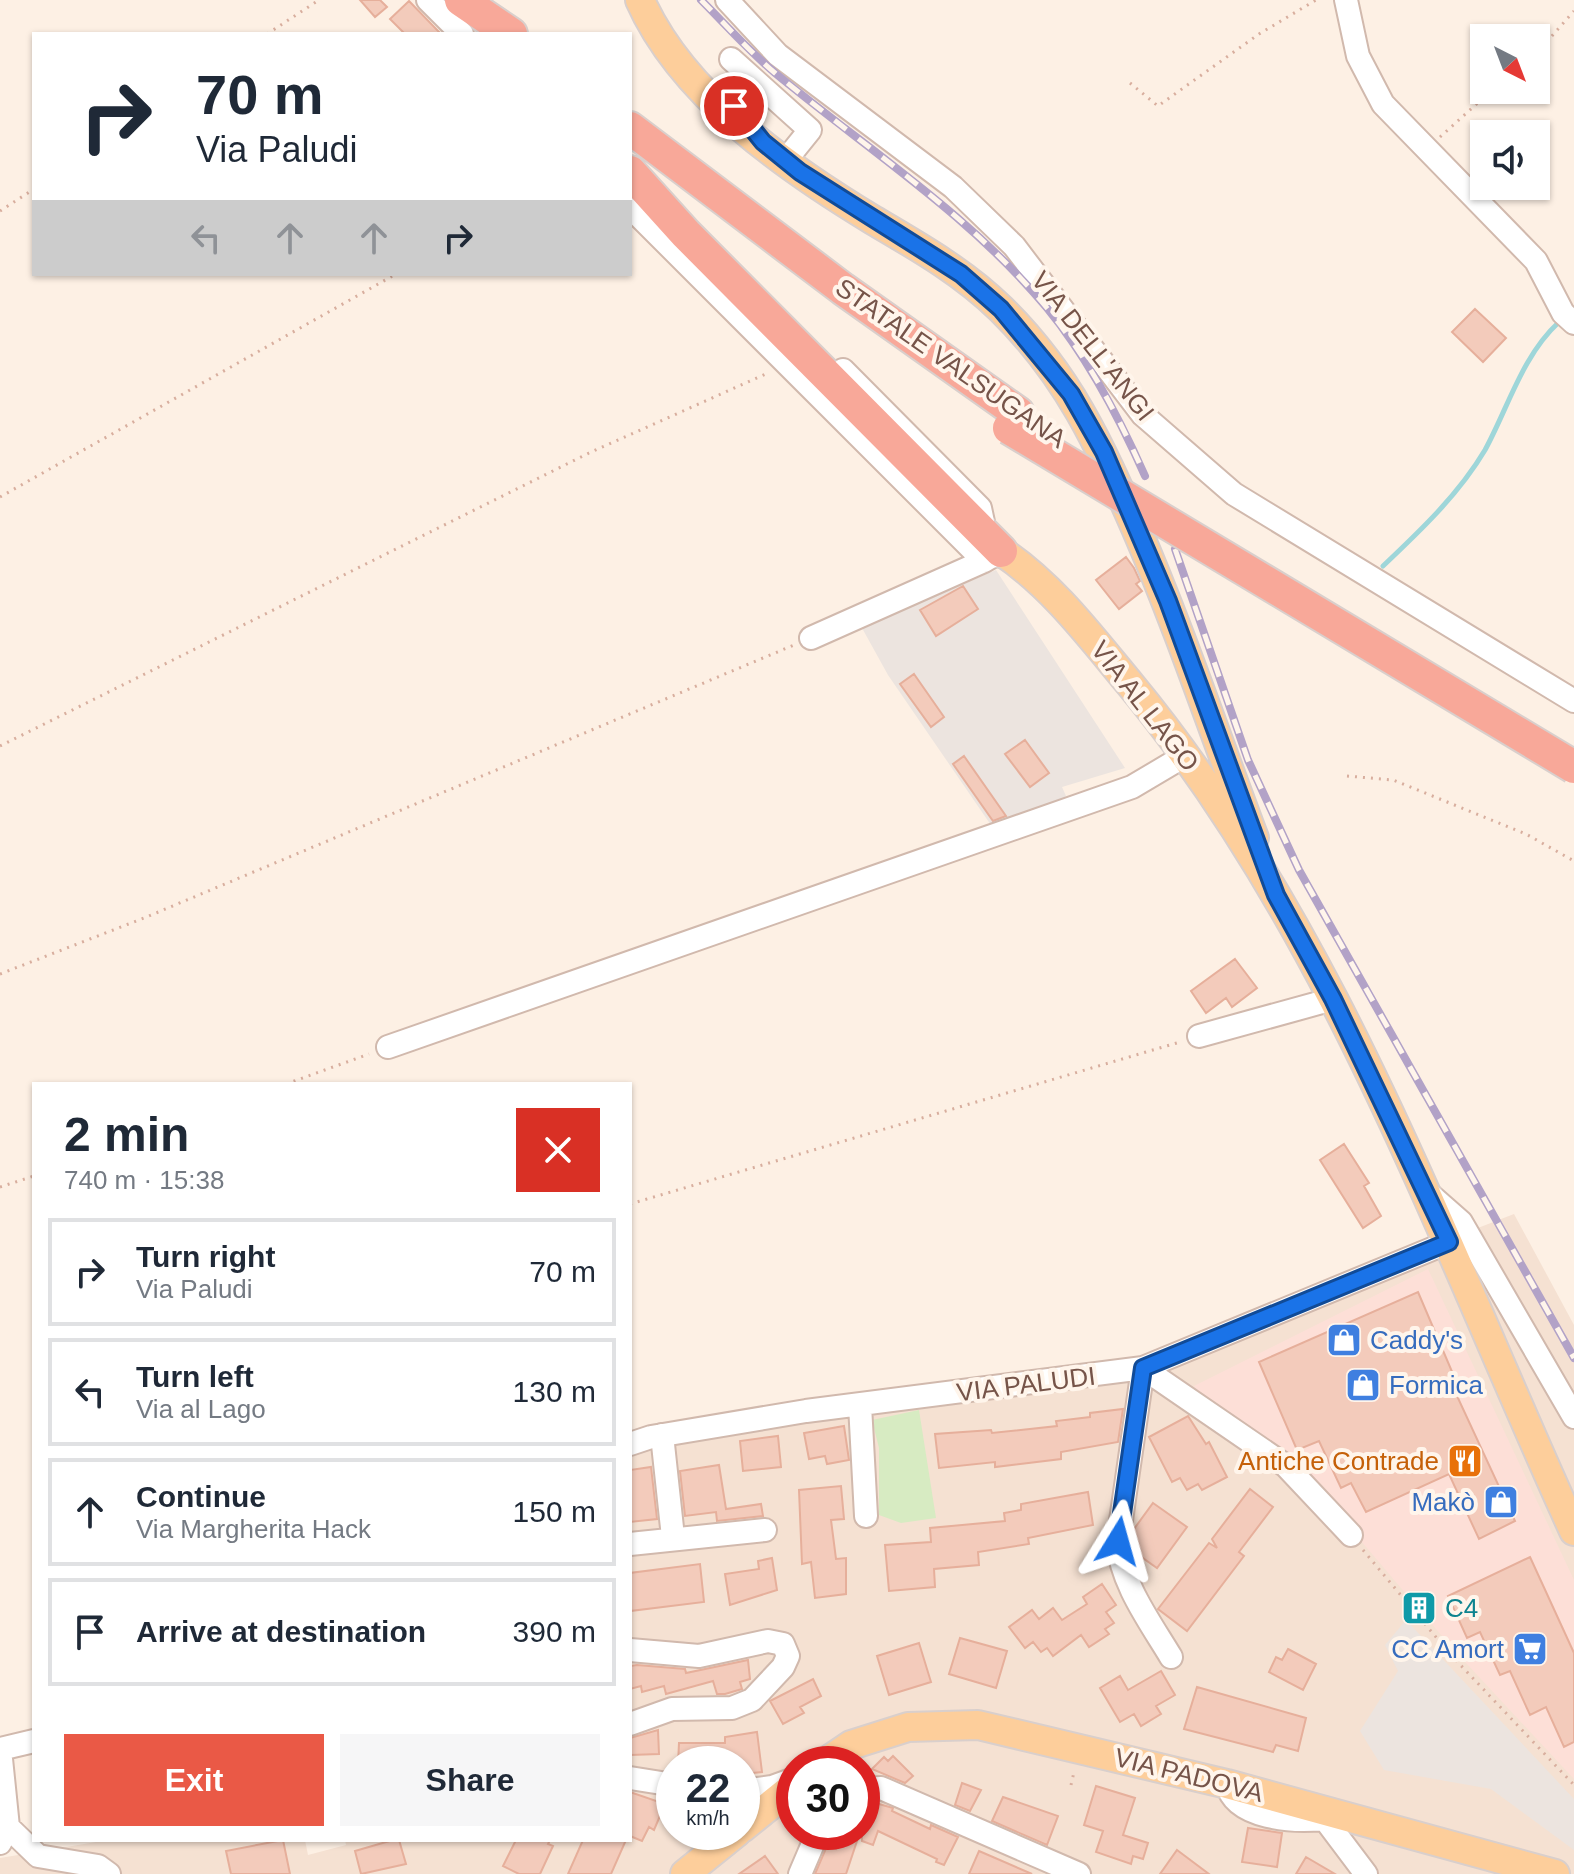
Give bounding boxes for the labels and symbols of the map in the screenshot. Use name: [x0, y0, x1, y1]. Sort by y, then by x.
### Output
north arrow: [1470, 24, 1550, 104]
pin: [700, 72, 768, 140]
street label: VIA DELL'ANGI: [1025, 265, 1161, 427]
street label: STATALE VALSUGANA: [830, 272, 1072, 454]
street label: VIA AL LAGO: [1085, 635, 1205, 777]
shop icon: Caddy's: [1325, 1321, 1363, 1359]
place label: Caddy's: [1370, 1325, 1463, 1355]
street label: VIA PALUDI: [955, 1361, 1097, 1407]
shop icon: Formica: [1344, 1366, 1382, 1404]
place label: Formica: [1389, 1370, 1483, 1400]
restaurant icon: Antiche Contrade: [1446, 1442, 1484, 1480]
place label: Antiche Contrade: [1238, 1446, 1439, 1476]
shop icon: Makò: [1482, 1483, 1520, 1521]
place label: Makò: [1411, 1487, 1475, 1517]
position arrow: [1076, 1499, 1160, 1583]
building icon: C4: [1400, 1589, 1438, 1627]
place label: C4: [1445, 1593, 1478, 1623]
supermarket icon: CC Amort: [1511, 1630, 1549, 1668]
place label: CC Amort: [1391, 1634, 1505, 1664]
street label: VIA PADOVA: [1112, 1742, 1267, 1808]
speed limit sign: 30: [776, 1746, 880, 1850]

